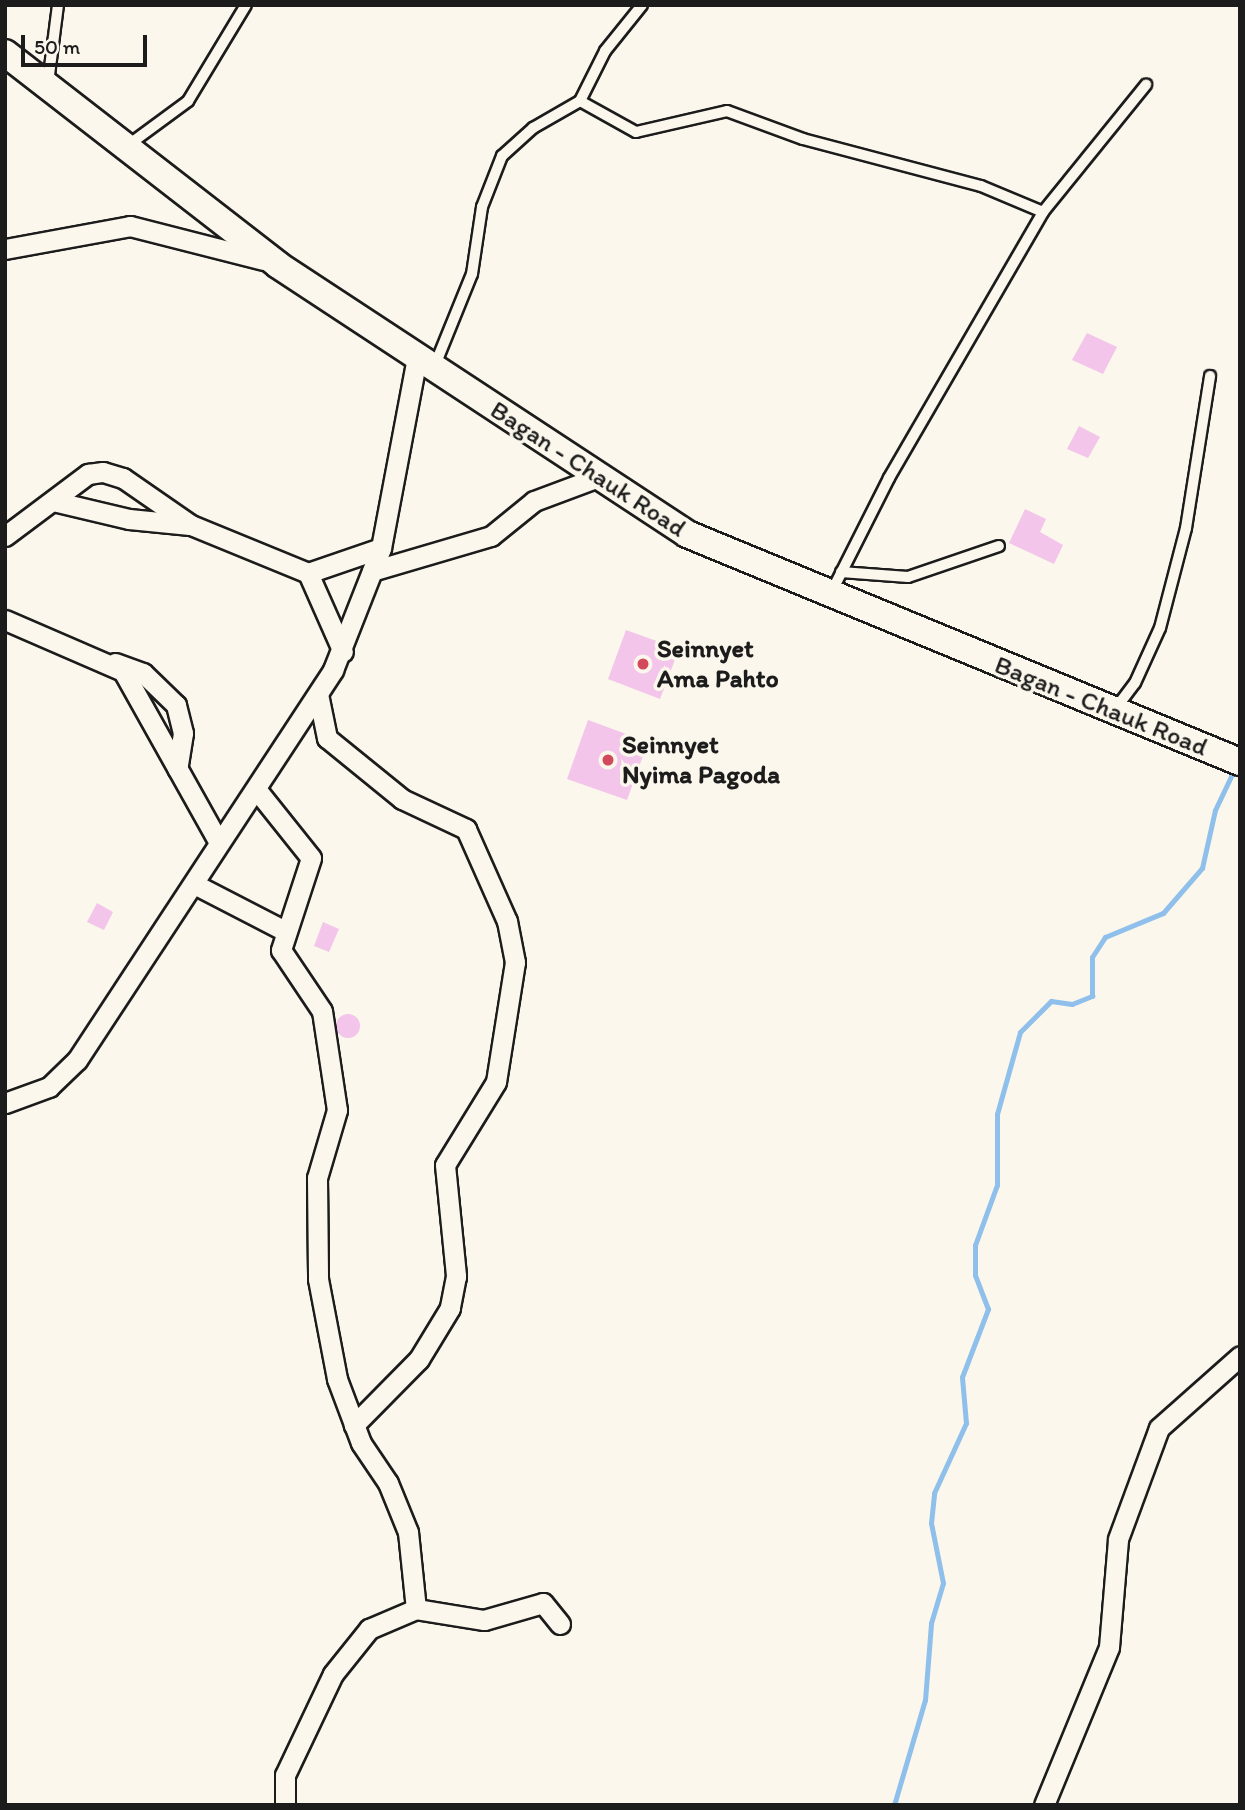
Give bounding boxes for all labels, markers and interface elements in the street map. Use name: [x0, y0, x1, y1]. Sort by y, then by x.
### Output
scale bar: [24, 21, 150, 65]
text: 50 m: [34, 34, 80, 59]
street label: Bagan - Chauk Road: [485, 394, 691, 544]
place label: Seinnyet Ama Pahto: [657, 633, 779, 694]
street label: Bagan - Chauk Road: [990, 649, 1212, 763]
marker: Seinnyet Ama Pahto: [635, 656, 651, 672]
place label: Seinnyet Nyima Pagoda: [622, 729, 779, 790]
marker: Seinnyet Nyima Pagoda: [600, 752, 616, 768]

